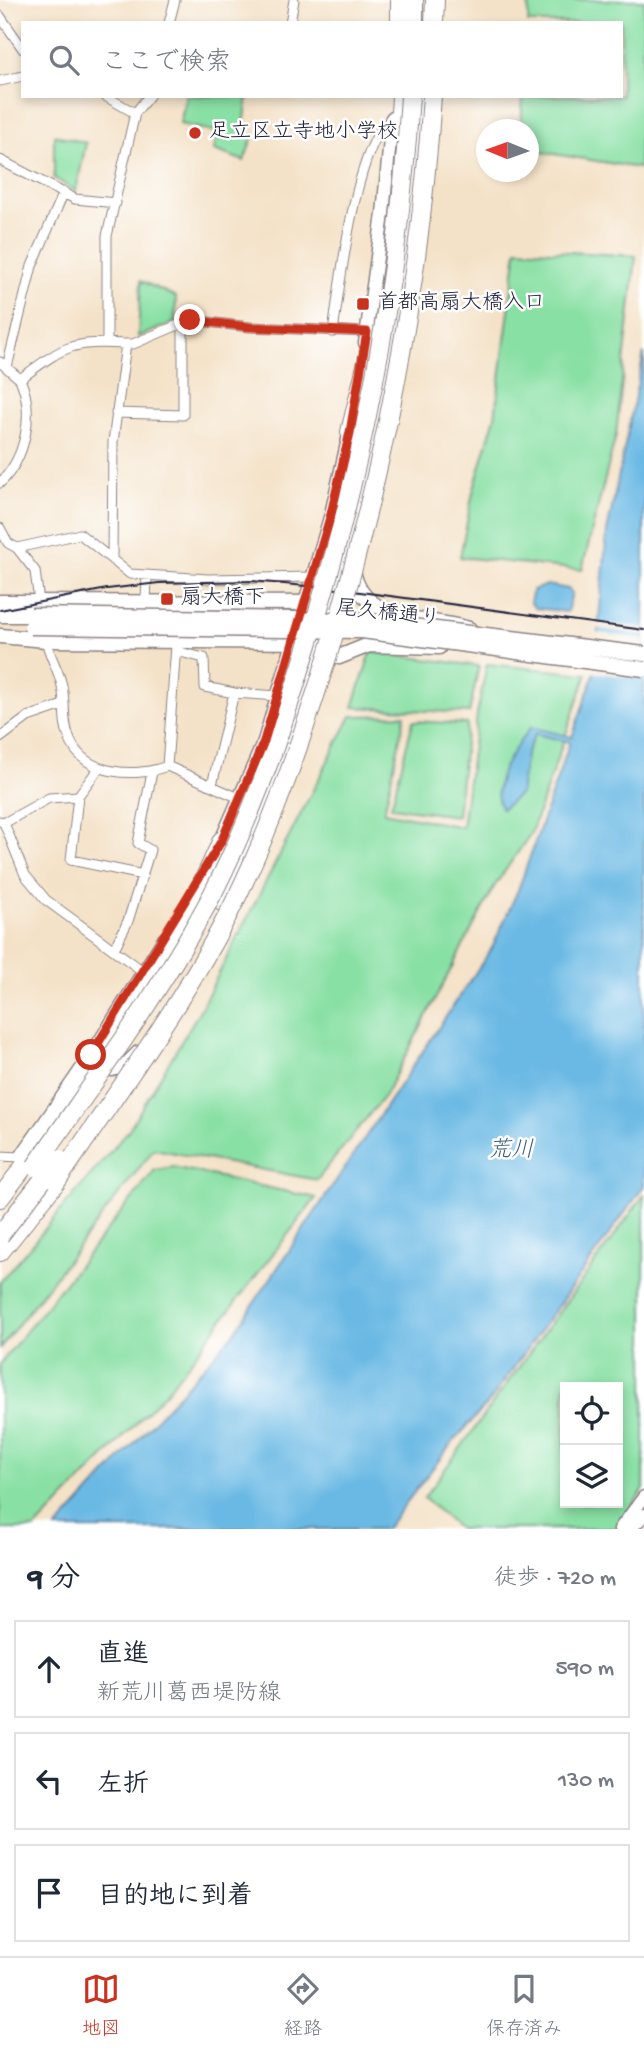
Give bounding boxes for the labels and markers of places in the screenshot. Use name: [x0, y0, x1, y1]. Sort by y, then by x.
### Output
place label: 足立区立寺地小学校: [209, 120, 398, 146]
marker: 足立区立寺地小学校: [187, 125, 203, 141]
place label: 首都高扇大橋入口: [377, 290, 545, 317]
marker: 首都高扇大橋入口: [355, 296, 371, 312]
place label: 扇大橋下: [181, 586, 265, 612]
marker: 扇大橋下: [159, 591, 175, 607]

